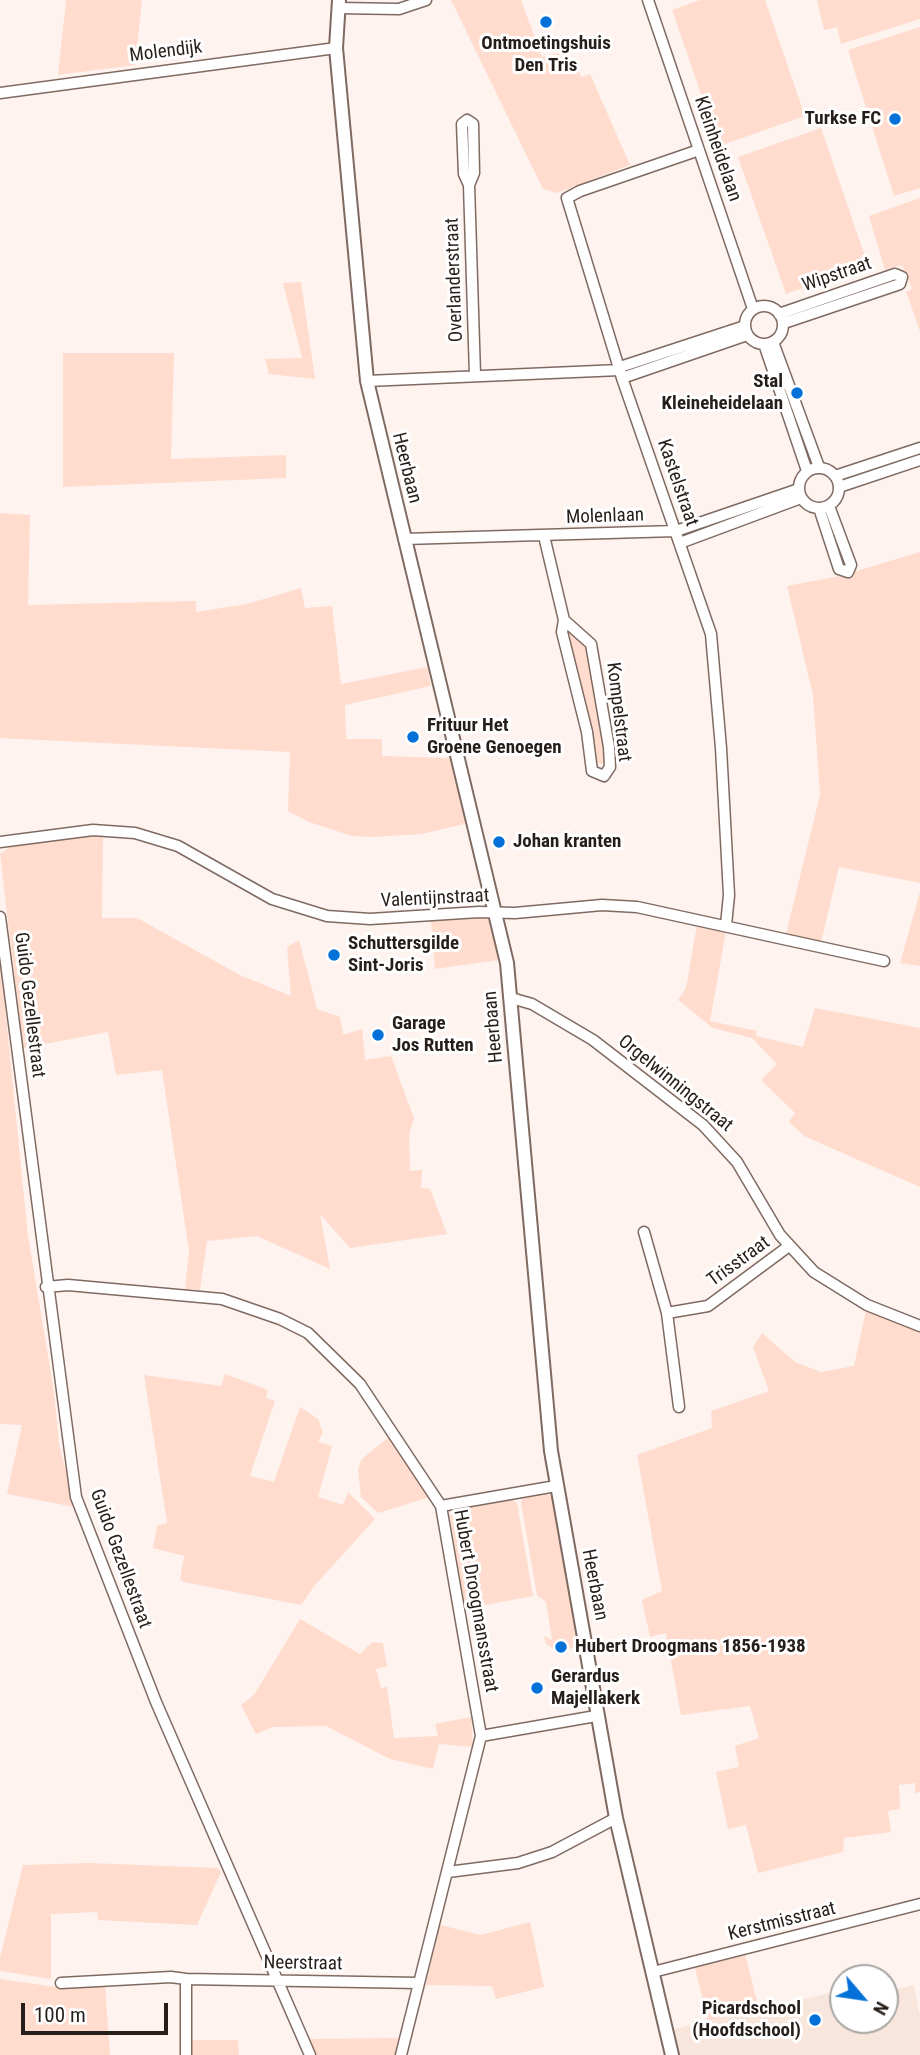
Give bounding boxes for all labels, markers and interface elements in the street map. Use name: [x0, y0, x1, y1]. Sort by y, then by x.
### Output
marker: Ontmoetingshuis Den Tris: [538, 14, 554, 30]
place label: Ontmoetingshuis Den Tris: [481, 33, 611, 77]
street label: Molendijk: [128, 36, 204, 68]
street label: Kleinheidelaan: [688, 93, 746, 205]
place label: Turkse FC: [805, 108, 881, 130]
marker: Turkse FC: [887, 111, 903, 127]
street label: Overlanderstraat: [441, 217, 469, 343]
street label: Wipstraat: [799, 253, 875, 297]
place label: Stal Kleineheidelaan: [662, 371, 783, 415]
marker: Stal Kleineheidelaan: [789, 385, 805, 401]
street label: Heerbaan: [386, 430, 426, 506]
street label: Kastelstraat: [651, 436, 703, 530]
street label: Molenlaan: [566, 504, 644, 530]
street label: Kompelstraat: [601, 661, 635, 763]
place label: Frituur Het Groene Genoegen: [427, 715, 562, 759]
marker: Frituur Het Groene Genoegen: [405, 729, 421, 745]
place label: Johan kranten: [513, 831, 621, 853]
marker: Johan kranten: [491, 834, 507, 850]
street label: Valentijnstraat: [380, 885, 490, 913]
street label: Guido Gezellestraat: [9, 931, 49, 1079]
place label: Schuttersgilde Sint-Joris: [348, 933, 459, 977]
marker: Schuttersgilde Sint-Joris: [326, 947, 342, 963]
street label: Heerbaan: [479, 990, 509, 1064]
place label: Garage Jos Rutten: [392, 1013, 474, 1057]
marker: Garage Jos Rutten: [370, 1027, 386, 1043]
street label: Orgelwinningstraat: [613, 1031, 737, 1137]
street label: Trisstraat: [703, 1232, 775, 1292]
street label: Guido Gezellestraat: [84, 1486, 156, 1632]
street label: Hubert Droogmansstraat: [448, 1508, 502, 1694]
street label: Heerbaan: [576, 1547, 612, 1623]
place label: Hubert Droogmans 1856-1938: [575, 1636, 806, 1658]
marker: Hubert Droogmans 1856-1938: [553, 1639, 569, 1655]
place label: Gerardus Majellakerk: [551, 1666, 640, 1710]
marker: Gerardus Majellakerk: [529, 1680, 545, 1696]
street label: Kerstmisstraat: [726, 1898, 838, 1946]
street label: Neerstraat: [263, 1952, 343, 1976]
north arrow: [829, 1964, 899, 2034]
scale bar: [24, 1988, 172, 2032]
place label: Picardschool (Hoofdschool): [692, 1998, 801, 2042]
text: N: [868, 1998, 894, 2019]
text: 100 m: [34, 2003, 86, 2027]
marker: Picardschool (Hoofdschool): [807, 2012, 823, 2028]

